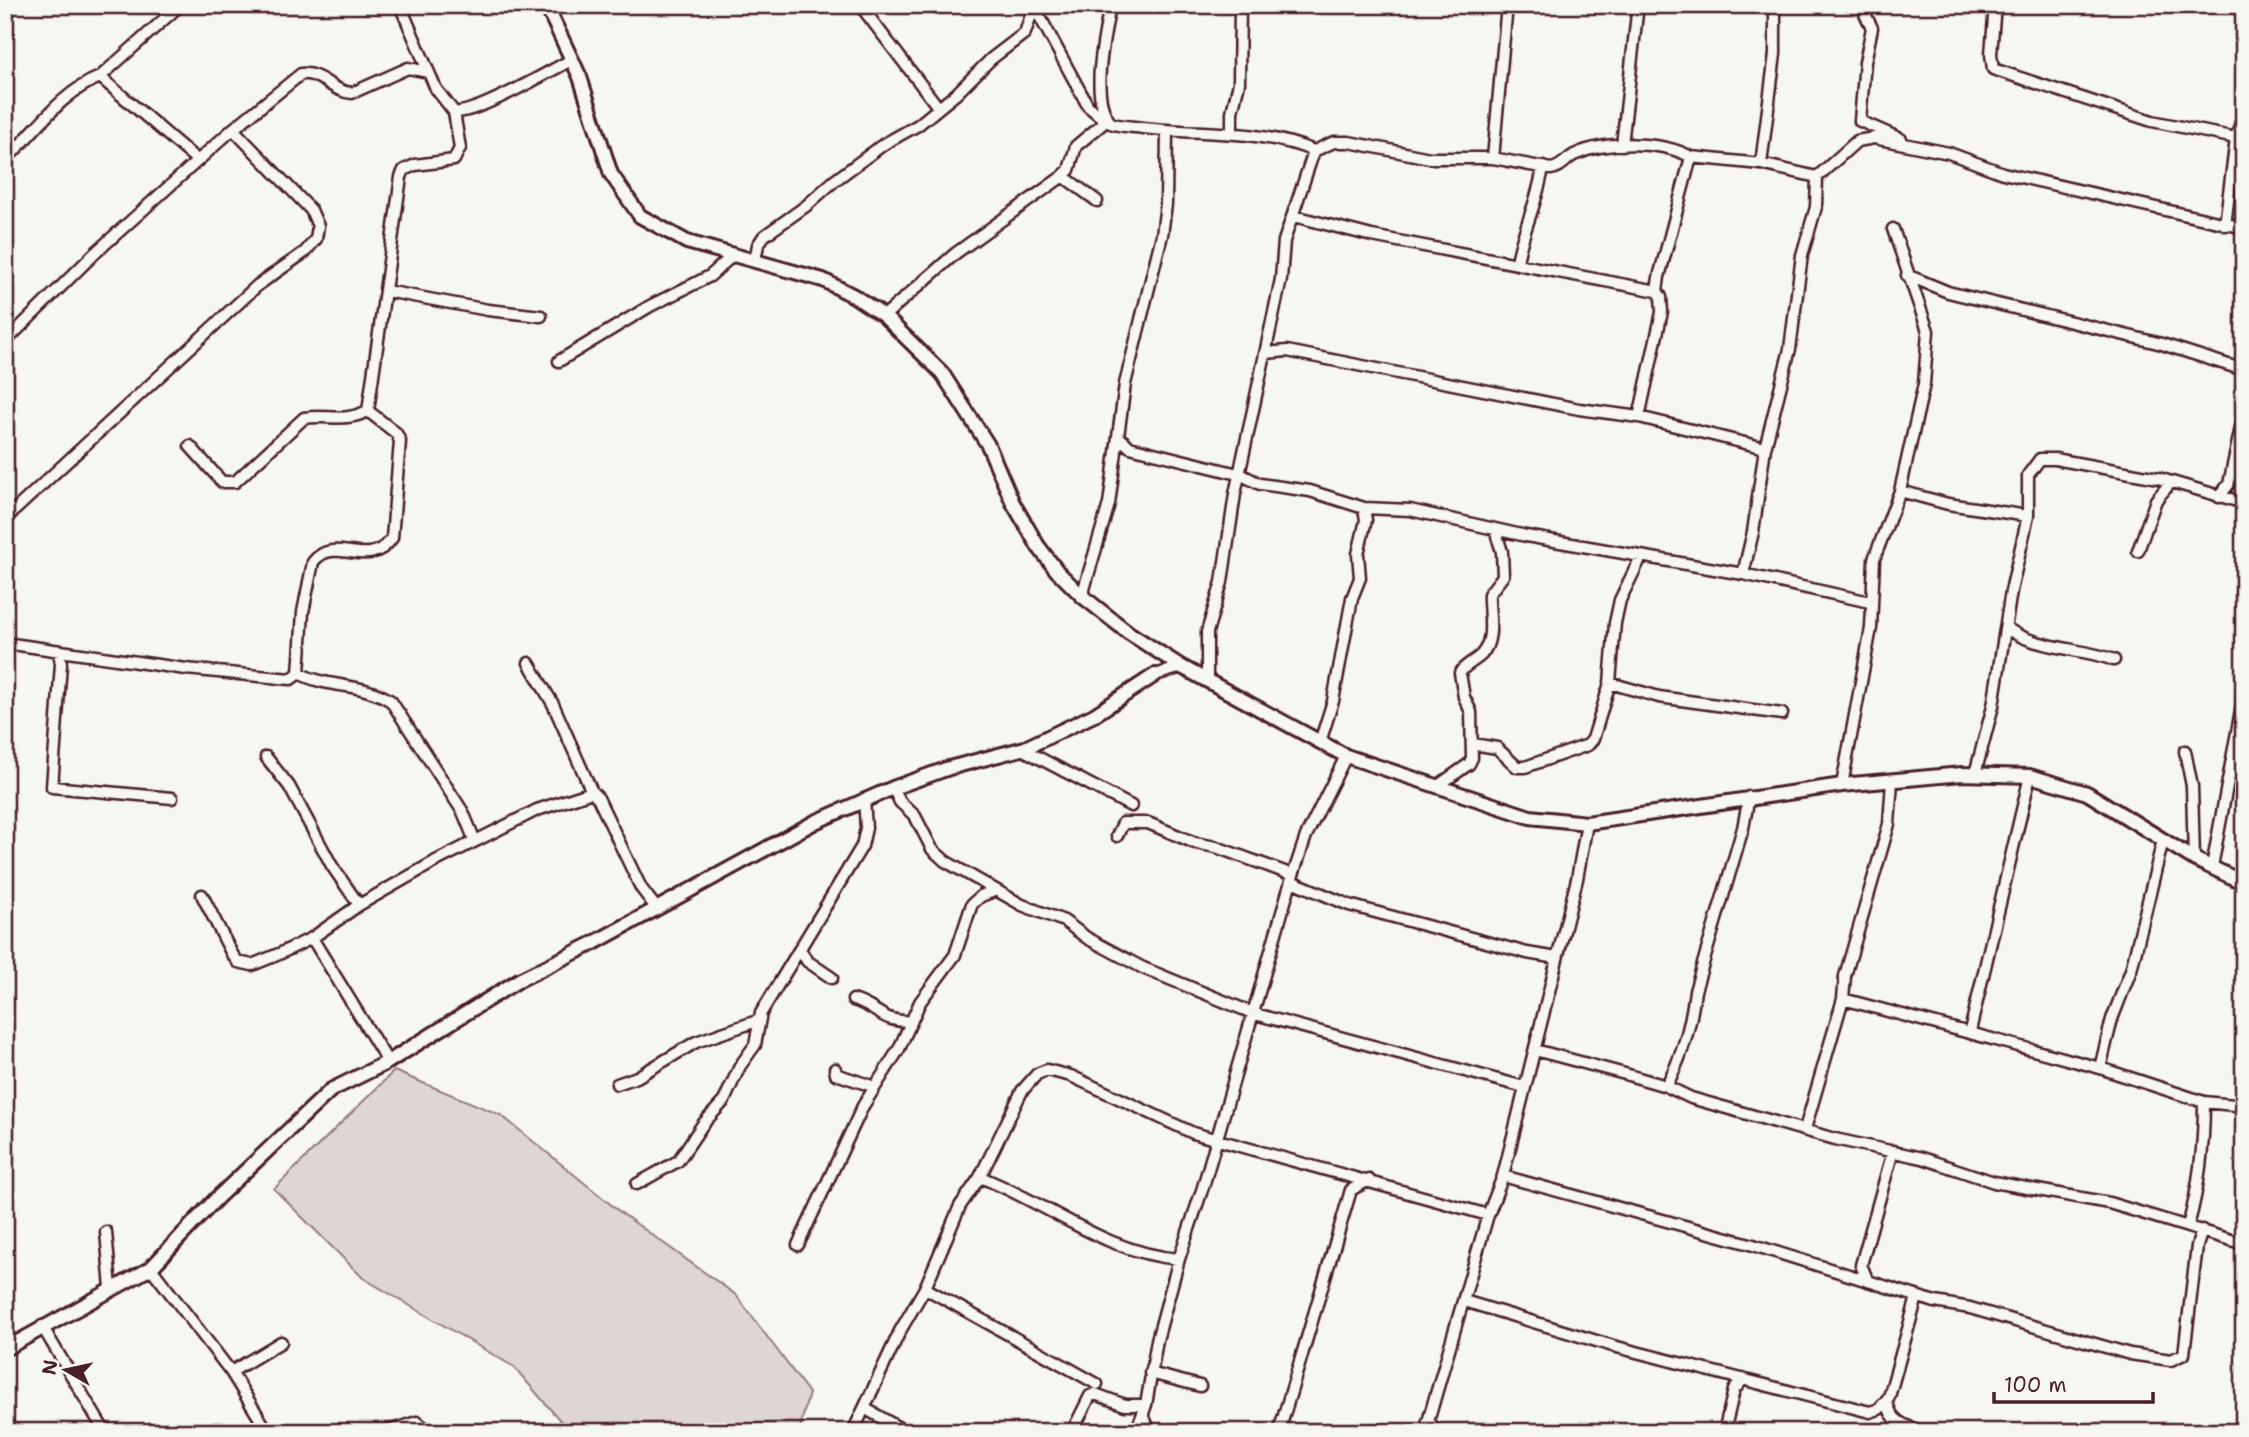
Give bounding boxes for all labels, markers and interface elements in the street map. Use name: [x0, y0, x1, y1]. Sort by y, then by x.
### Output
north arrow: [32, 1336, 102, 1406]
text: N: [36, 1358, 63, 1377]
scale bar: [1994, 1360, 2153, 1404]
text: 100 m: [2004, 1371, 2067, 1399]

